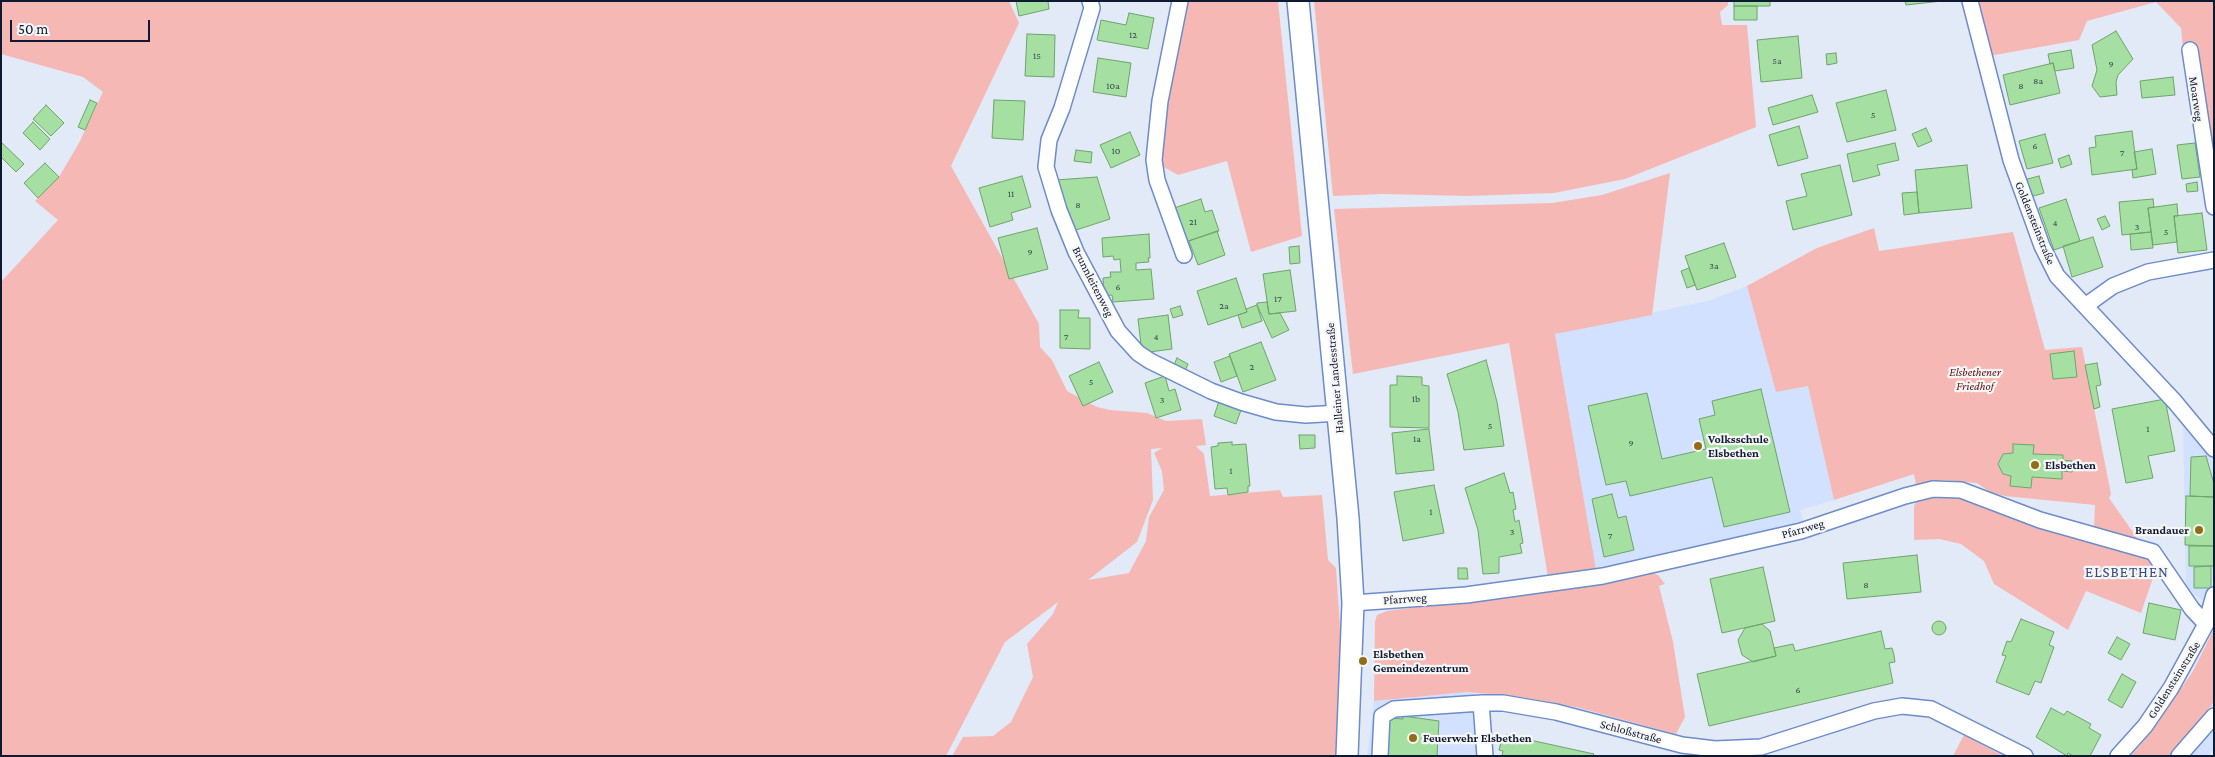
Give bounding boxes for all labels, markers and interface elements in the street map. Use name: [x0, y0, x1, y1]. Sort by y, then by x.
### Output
scale bar: [12, 10, 152, 42]
text: 50 m: [18, 21, 48, 37]
house number: 12: [1129, 29, 1137, 41]
house number: 15: [1033, 50, 1041, 62]
house number: 5a: [1772, 55, 1782, 67]
house number: 9: [2108, 58, 2114, 70]
house number: 8a: [2033, 75, 2043, 87]
street label: Moarweg: [2186, 75, 2206, 123]
house number: 10a: [1106, 80, 1120, 92]
house number: 8: [2018, 80, 2024, 92]
house number: 5: [1871, 109, 1875, 121]
house number: 6: [2032, 140, 2038, 152]
house number: 10: [1112, 145, 1120, 157]
house number: 7: [2120, 147, 2124, 159]
street label: Goldensteinstraße: [2012, 179, 2058, 267]
house number: 11: [1008, 188, 1014, 200]
house number: 8: [1075, 199, 1081, 211]
house number: 21: [1189, 216, 1197, 228]
house number: 4: [2052, 217, 2058, 229]
house number: 3: [2135, 221, 2139, 233]
house number: 5: [2164, 226, 2168, 238]
street label: Brunnleitenweg: [1069, 244, 1117, 320]
house number: 9: [1027, 246, 1033, 258]
house number: 3a: [1709, 260, 1719, 272]
house number: 6: [1115, 281, 1121, 293]
house number: 17: [1274, 293, 1282, 305]
house number: 2a: [1219, 300, 1229, 312]
street label: Halleiner Landesstraße: [1323, 322, 1347, 434]
house number: 7: [1064, 331, 1068, 343]
house number: 4: [1153, 331, 1159, 343]
house number: 2: [1250, 361, 1254, 373]
park label: Elsbethener Friedhof: [1949, 365, 2001, 393]
house number: 5: [1089, 376, 1093, 388]
house number: 1b: [1412, 393, 1420, 405]
house number: 3: [1160, 394, 1164, 406]
house number: 5: [1488, 420, 1492, 432]
house number: 1: [2146, 423, 2150, 435]
place label: Volksschule Elsbethen: [1708, 432, 1769, 460]
house number: 1a: [1413, 433, 1421, 445]
house number: 9: [1628, 437, 1634, 449]
marker: Volksschule Elsbethen: [1692, 440, 1704, 452]
place label: Elsbethen: [2045, 458, 2096, 472]
marker: Elsbethen: [2029, 459, 2041, 471]
house number: 1: [1229, 465, 1233, 477]
house number: 1: [1429, 506, 1433, 518]
street label: Pfarrweg: [1780, 516, 1826, 542]
place label: Brandauer: [2135, 523, 2189, 537]
marker: Brandauer: [2193, 524, 2205, 536]
house number: 3: [1510, 526, 1514, 538]
house number: 7: [1608, 530, 1612, 542]
district label: ELSBETHEN: [2084, 563, 2170, 581]
house number: 8: [1863, 579, 1869, 591]
street label: Pfarrweg: [1383, 590, 1427, 608]
street label: Goldensteinstraße: [2144, 639, 2204, 721]
place label: Elsbethen Gemeindezentrum: [1373, 647, 1469, 675]
marker: Elsbethen Gemeindezentrum: [1357, 655, 1369, 667]
house number: 6: [1795, 684, 1801, 696]
street label: Schloßstraße: [1599, 717, 1663, 747]
place label: Feuerwehr Elsbethen: [1423, 731, 1532, 745]
marker: Feuerwehr Elsbethen: [1407, 732, 1419, 744]

